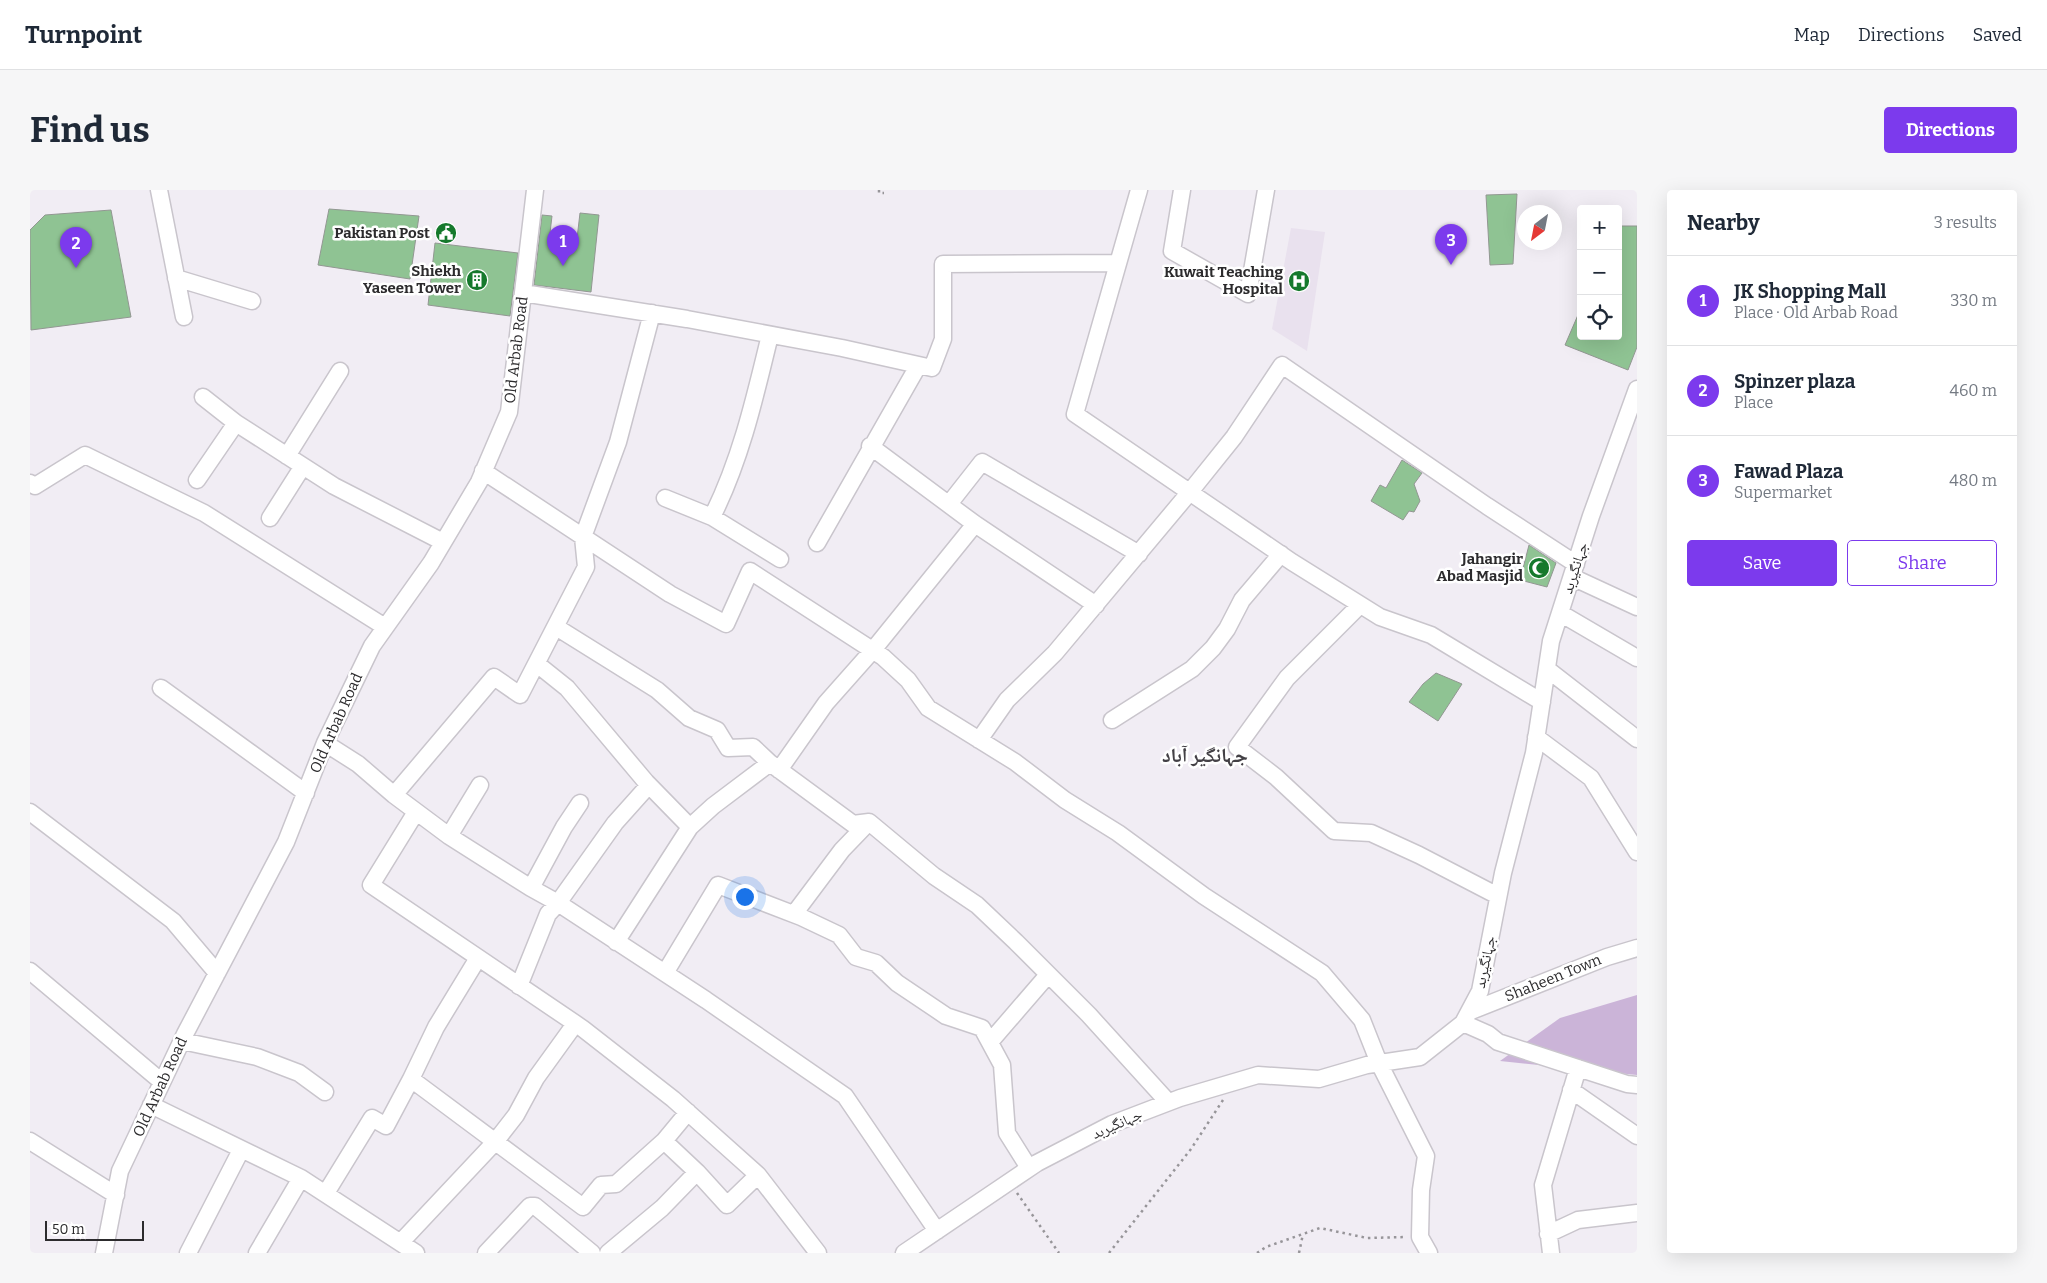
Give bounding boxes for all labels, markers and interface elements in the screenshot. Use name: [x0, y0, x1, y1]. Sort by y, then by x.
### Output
text: Turnpoint: [25, 21, 142, 49]
text: Map: [1794, 24, 1830, 46]
text: Directions: [1858, 24, 1945, 46]
text: Saved: [1973, 24, 2022, 46]
button: Directions: [1884, 107, 2017, 153]
text: Find us: [30, 109, 150, 151]
north arrow: [1517, 205, 1562, 250]
map controls: [1577, 205, 1622, 340]
button: +: [1577, 205, 1622, 250]
text: Nearby: [1687, 210, 1760, 236]
text: 3 results: [1934, 213, 1997, 232]
public building icon: Pakistan Post: [434, 221, 458, 245]
place label: Pakistan Post: [334, 224, 430, 242]
pin: 3: [1435, 224, 1467, 265]
pin: 1: [547, 225, 579, 266]
pin: 2: [60, 227, 92, 268]
button: −: [1577, 250, 1622, 295]
place label: Shiekh Yaseen Tower: [363, 262, 462, 297]
place label: Kuwait Teaching Hospital: [1164, 263, 1283, 298]
building icon: Shiekh Yaseen Tower: [465, 268, 489, 292]
hospital icon: Kuwait Teaching Hospital: [1287, 269, 1311, 293]
text: JK Shopping Mall: [1734, 280, 1886, 303]
text: 1: [1700, 291, 1706, 310]
text: 330 m: [1950, 291, 1997, 310]
street label: Old Arbab Road: [500, 295, 532, 405]
button: locate: [1577, 295, 1622, 340]
text: Place · Old Arbab Road: [1734, 303, 1898, 322]
text: Spinzer plaza: [1734, 370, 1855, 393]
text: 2: [1698, 381, 1708, 400]
text: 460 m: [1950, 381, 1997, 400]
text: Place: [1734, 393, 1773, 412]
text: Fawad Plaza: [1734, 460, 1843, 483]
text: 3: [1698, 471, 1708, 490]
text: 480 m: [1949, 471, 1997, 490]
text: Supermarket: [1734, 483, 1832, 502]
street label: جہانگیربد: [1558, 540, 1592, 596]
button: Save: [1687, 540, 1837, 586]
button: Share: [1847, 540, 1997, 586]
place label: Jahangir Abad Masjid: [1436, 550, 1523, 585]
mosque icon: Jahangir Abad Masjid: [1527, 556, 1551, 580]
street label: Old Arbab Road: [306, 670, 366, 776]
district label: جہانگیر آباد: [1162, 743, 1248, 767]
your location: [732, 884, 758, 910]
street label: جہانگیربد: [1471, 934, 1499, 990]
street label: Shaheen Town: [1502, 950, 1604, 1006]
street label: Old Arbab Road: [129, 1034, 191, 1140]
street label: جہانگیربد: [1089, 1105, 1145, 1143]
scale bar: [45, 1218, 144, 1241]
text: 50 m: [52, 1221, 85, 1238]

